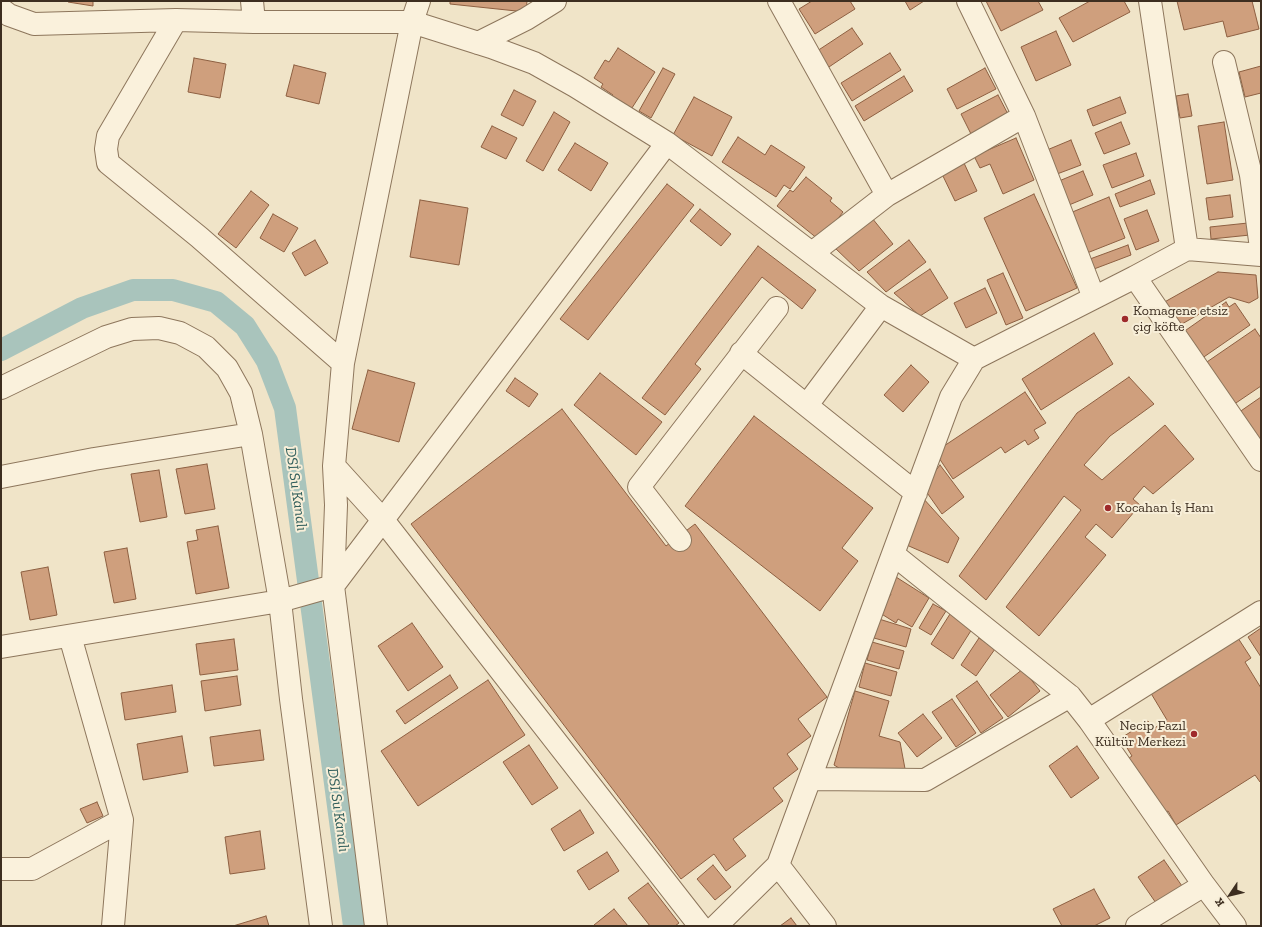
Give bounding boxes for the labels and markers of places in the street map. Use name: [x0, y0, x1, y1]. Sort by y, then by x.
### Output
place label: Komagene etsiz çig köfte: [1133, 303, 1228, 336]
marker: Komagene etsiz çig köfte: [1120, 314, 1130, 324]
place label: Kocahan İş Hanı: [1116, 500, 1214, 516]
marker: Kocahan İş Hanı: [1103, 503, 1113, 513]
place label: Necip Fazıl Kültür Merkezi: [1095, 718, 1186, 750]
marker: Necip Fazıl Kültür Merkezi: [1189, 729, 1199, 739]

